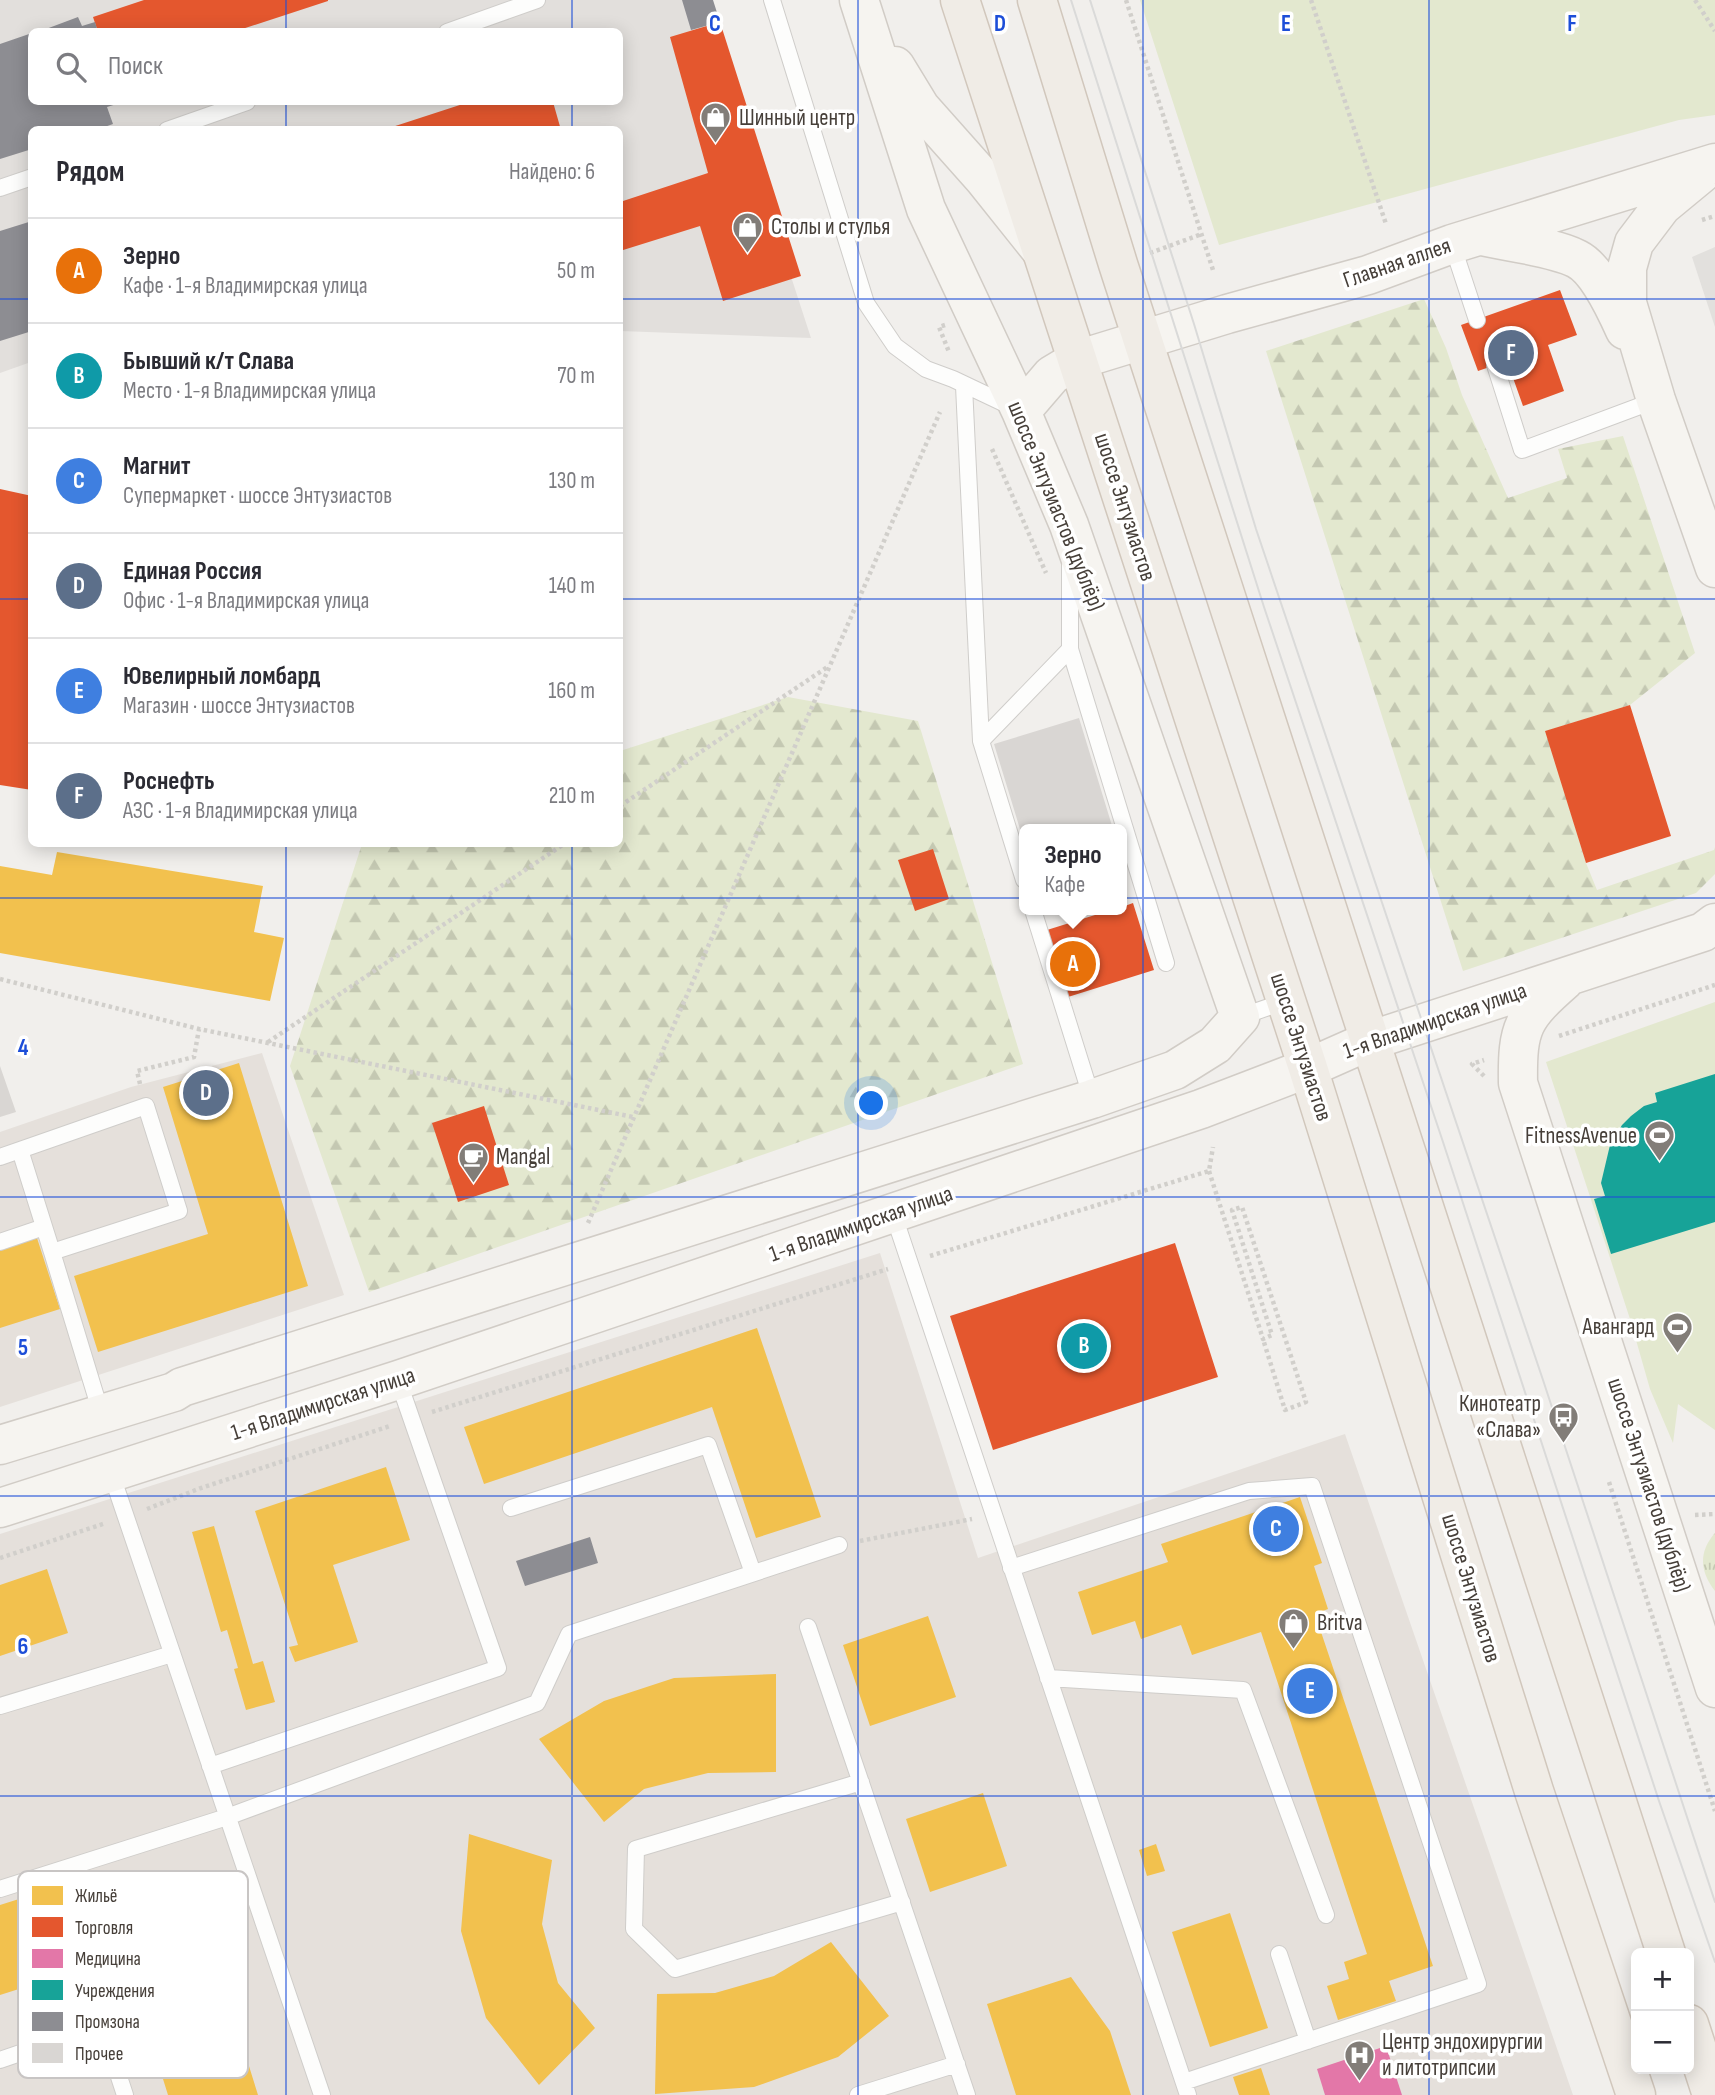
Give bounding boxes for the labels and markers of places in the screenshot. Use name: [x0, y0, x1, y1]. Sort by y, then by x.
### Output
shop icon: Шинный центр: [699, 101, 733, 145]
place label: Шинный центр: [739, 104, 855, 132]
shop icon: Столы и стулья: [731, 210, 765, 254]
place label: Столы и стулья: [771, 213, 890, 241]
pin: F: [1488, 327, 1534, 379]
pin: A: [1050, 938, 1096, 990]
pin: D: [183, 1067, 229, 1119]
sports icon: FitnessAvenue: [1643, 1119, 1677, 1163]
place label: FitnessAvenue: [1525, 1122, 1637, 1150]
cafe icon: Mangal: [456, 1140, 490, 1184]
place label: Mangal: [496, 1143, 550, 1171]
sports icon: Авангард: [1660, 1310, 1694, 1354]
place label: Авангард: [1581, 1313, 1654, 1341]
pin: B: [1061, 1320, 1107, 1372]
place label: Кинотеатр «Слава»: [1459, 1390, 1541, 1444]
bus stop icon: Кинотеатр «Слава»: [1547, 1400, 1581, 1444]
pin: C: [1253, 1503, 1299, 1555]
shop icon: Britva: [1277, 1606, 1311, 1650]
place label: Britva: [1317, 1609, 1363, 1637]
pin: E: [1287, 1665, 1333, 1717]
place label: Центр эндохирургии и литотрипсии: [1382, 2028, 1543, 2082]
hospital icon: Центр эндохирургии и литотрипсии: [1342, 2038, 1376, 2082]

